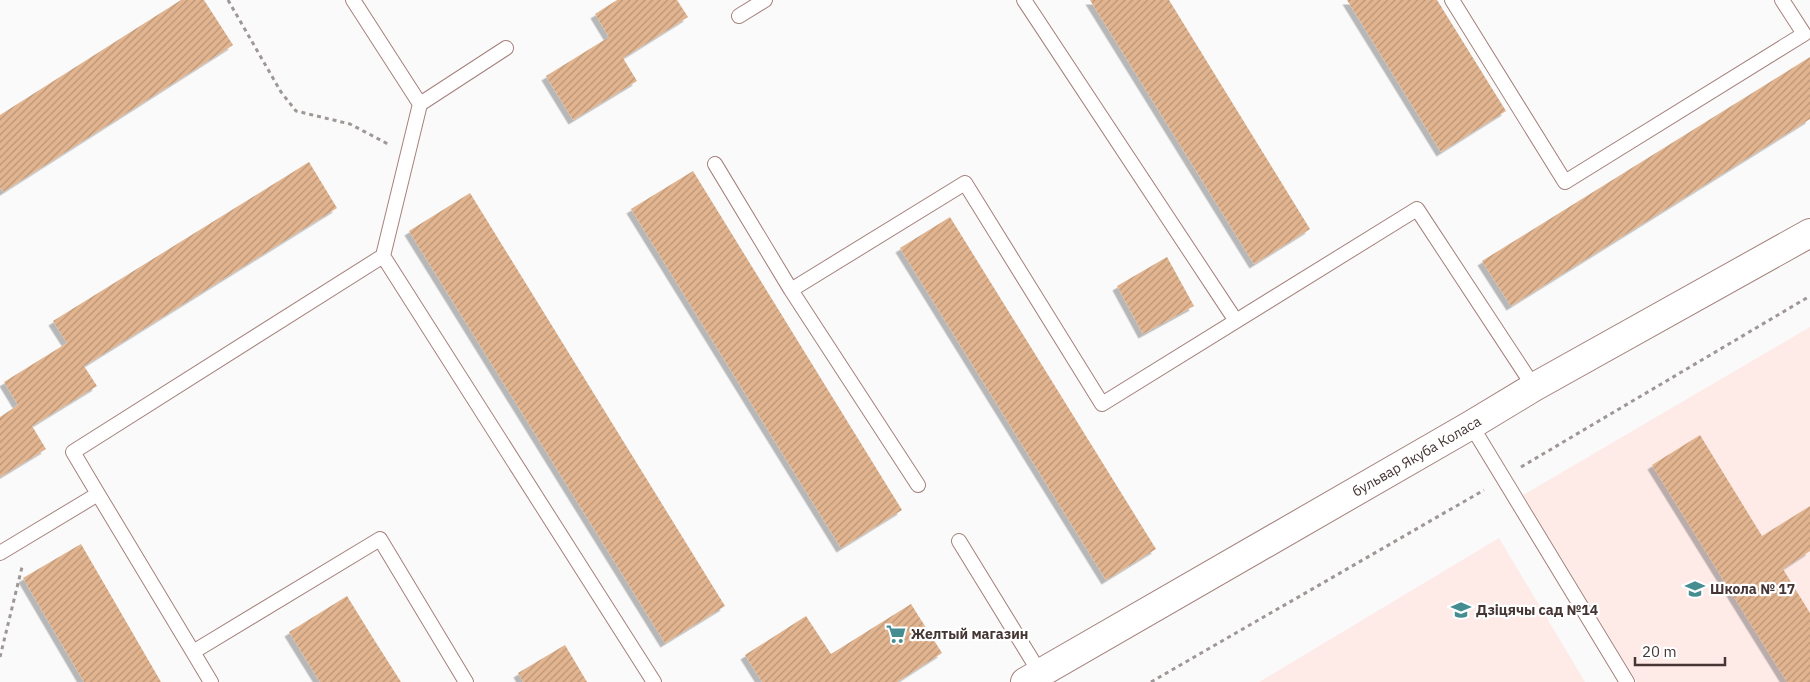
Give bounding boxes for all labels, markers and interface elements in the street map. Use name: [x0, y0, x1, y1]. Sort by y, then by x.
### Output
street label: бульвар Якуба Коласа: [1349, 412, 1485, 500]
school or university icon: Школа № 17: [1684, 578, 1706, 600]
place label: Школа № 17: [1710, 580, 1795, 598]
school or university icon: Дзіцячы сад №14: [1450, 599, 1472, 621]
place label: Дзіцячы сад №14: [1476, 601, 1598, 619]
supermarket icon: Желтый магазин: [885, 623, 907, 645]
place label: Желтый магазин: [911, 625, 1028, 643]
scale bar: [1635, 634, 1725, 666]
text: 20 m: [1642, 642, 1677, 661]

